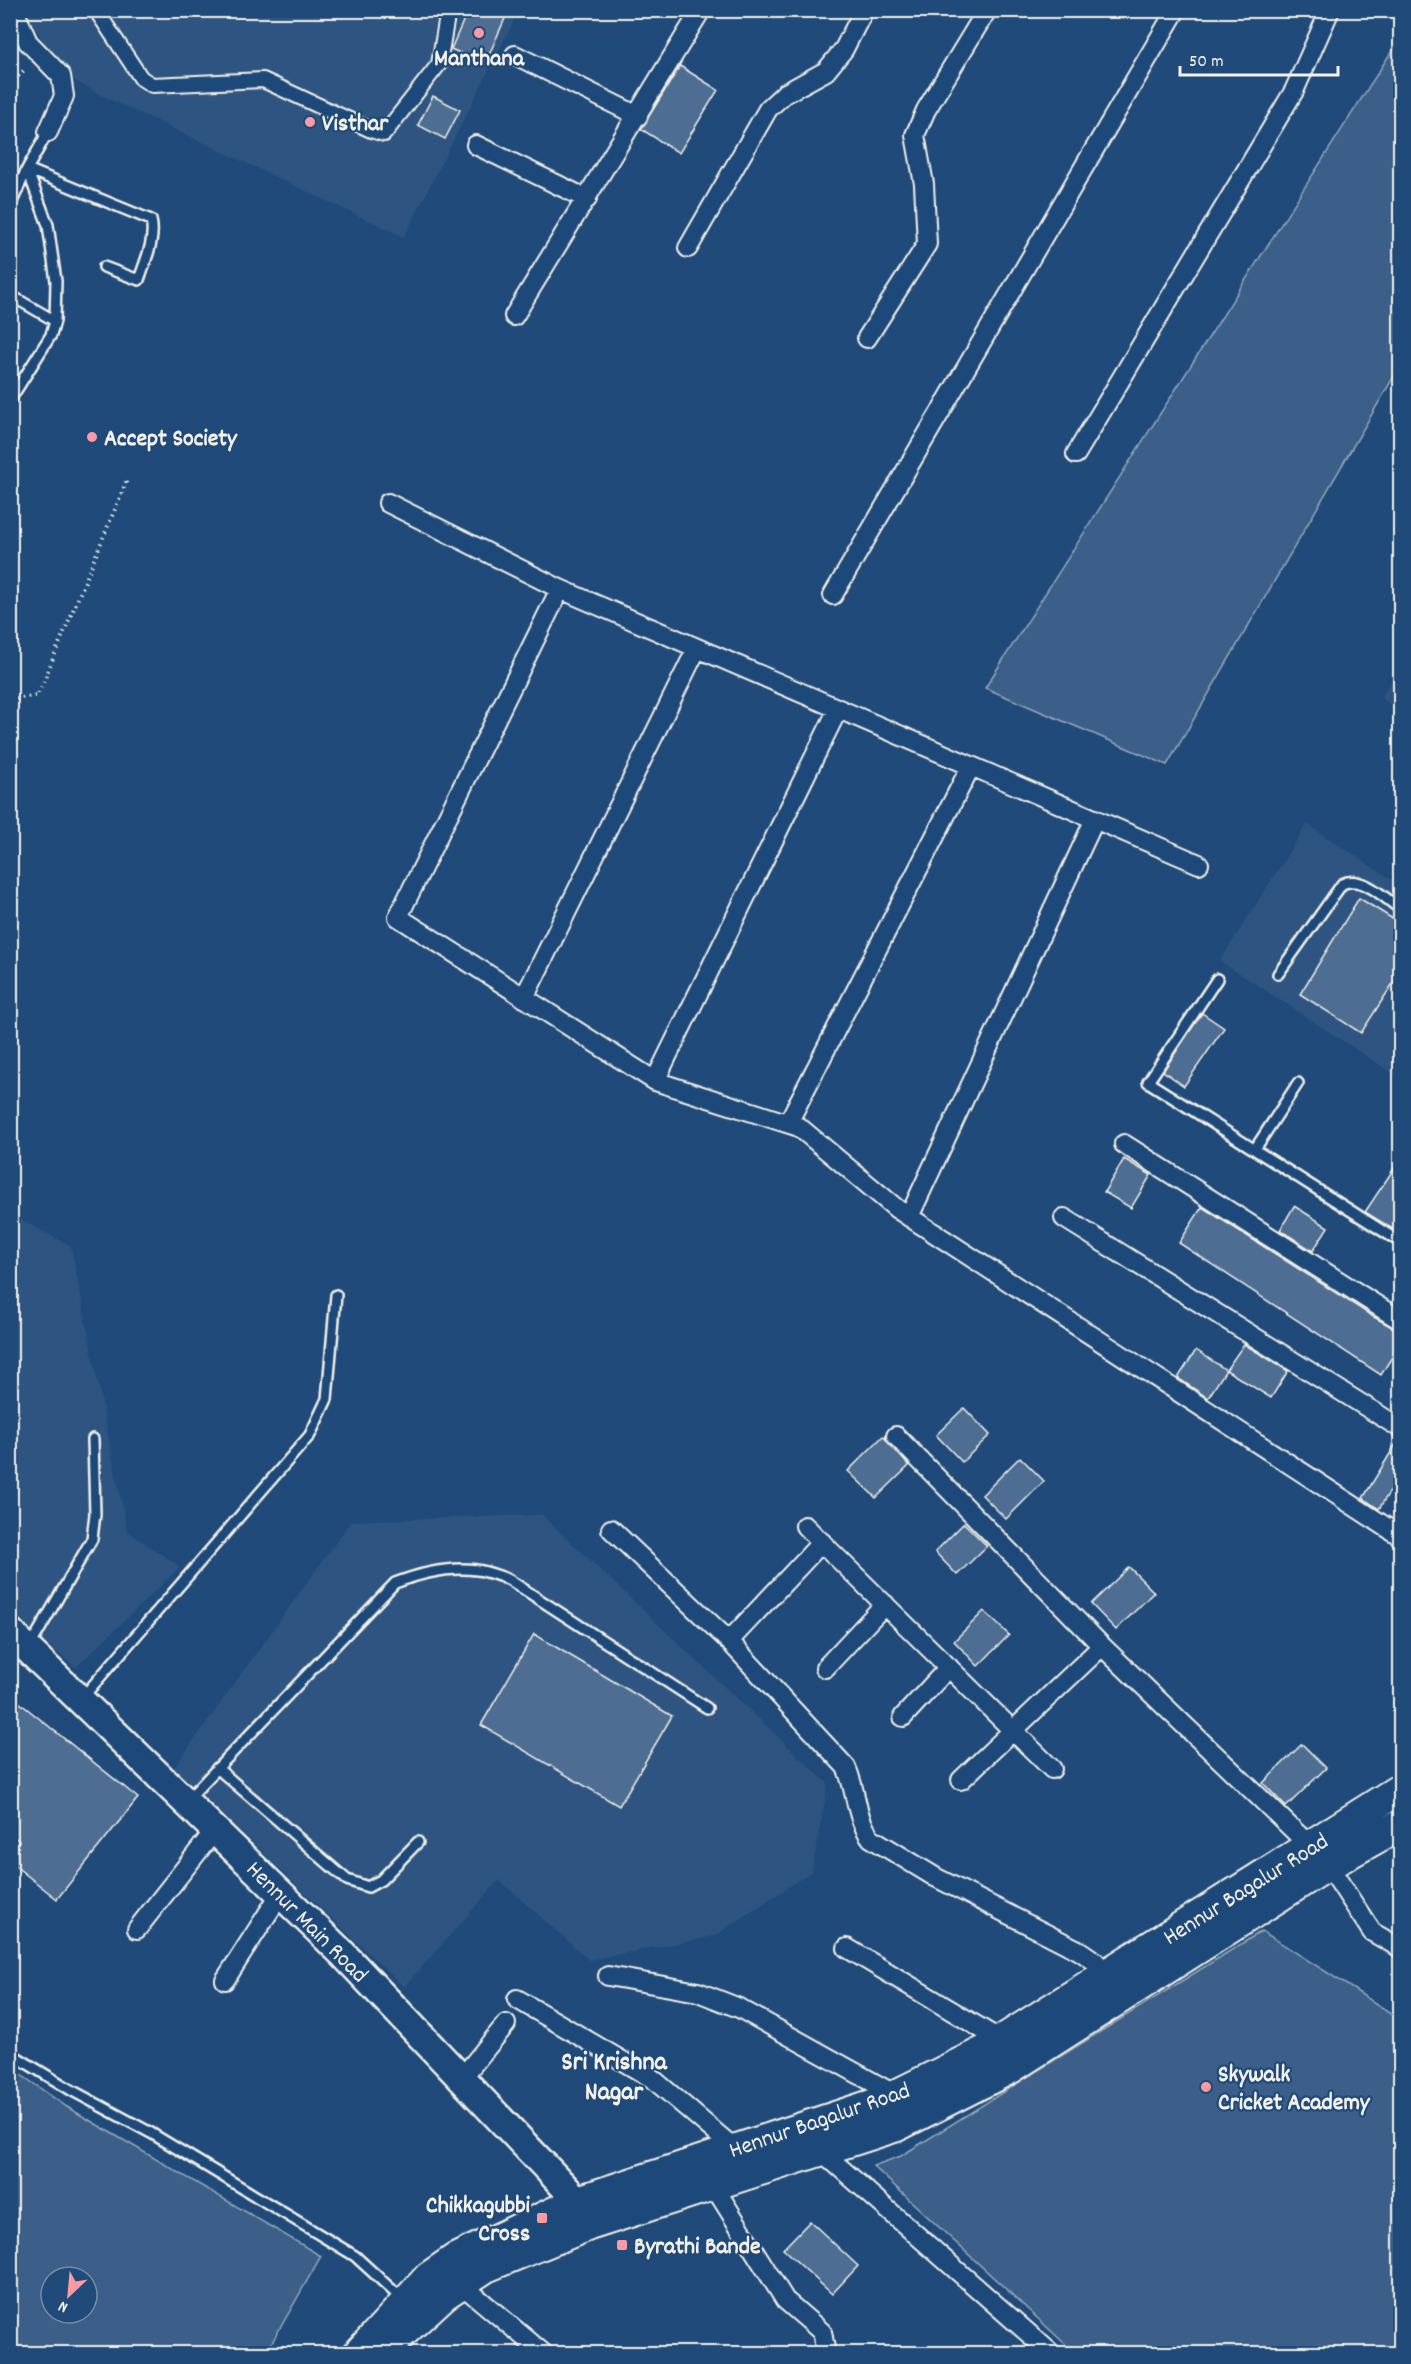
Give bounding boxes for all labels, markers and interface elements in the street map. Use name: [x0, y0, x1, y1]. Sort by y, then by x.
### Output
marker: Manthana: [472, 26, 486, 40]
scale bar: [1180, 39, 1338, 77]
place label: Manthana: [434, 43, 525, 77]
text: 50 m: [1189, 50, 1224, 75]
place label: Visthar: [322, 108, 389, 142]
marker: Visthar: [303, 115, 317, 129]
place label: Accept Society: [104, 423, 238, 457]
marker: Accept Society: [85, 430, 99, 444]
street label: Hennur Bagalur Road: [1157, 1826, 1336, 1955]
street label: Hennur Main Road: [237, 1854, 375, 1992]
district label: Sri Krishna Nagar: [561, 2045, 667, 2112]
place label: Skywalk Cricket Academy: [1218, 2059, 1371, 2121]
street label: Hennur Bagalur Road: [725, 2075, 915, 2169]
marker: Skywalk Cricket Academy: [1199, 2080, 1213, 2094]
place label: Chikkagubbi Cross: [426, 2190, 531, 2252]
marker: Chikkagubbi Cross: [535, 2211, 549, 2225]
place label: Byrathi Bande: [634, 2231, 761, 2265]
marker: Byrathi Bande: [615, 2238, 629, 2252]
north arrow: [39, 2265, 99, 2325]
text: N: [55, 2294, 72, 2318]

